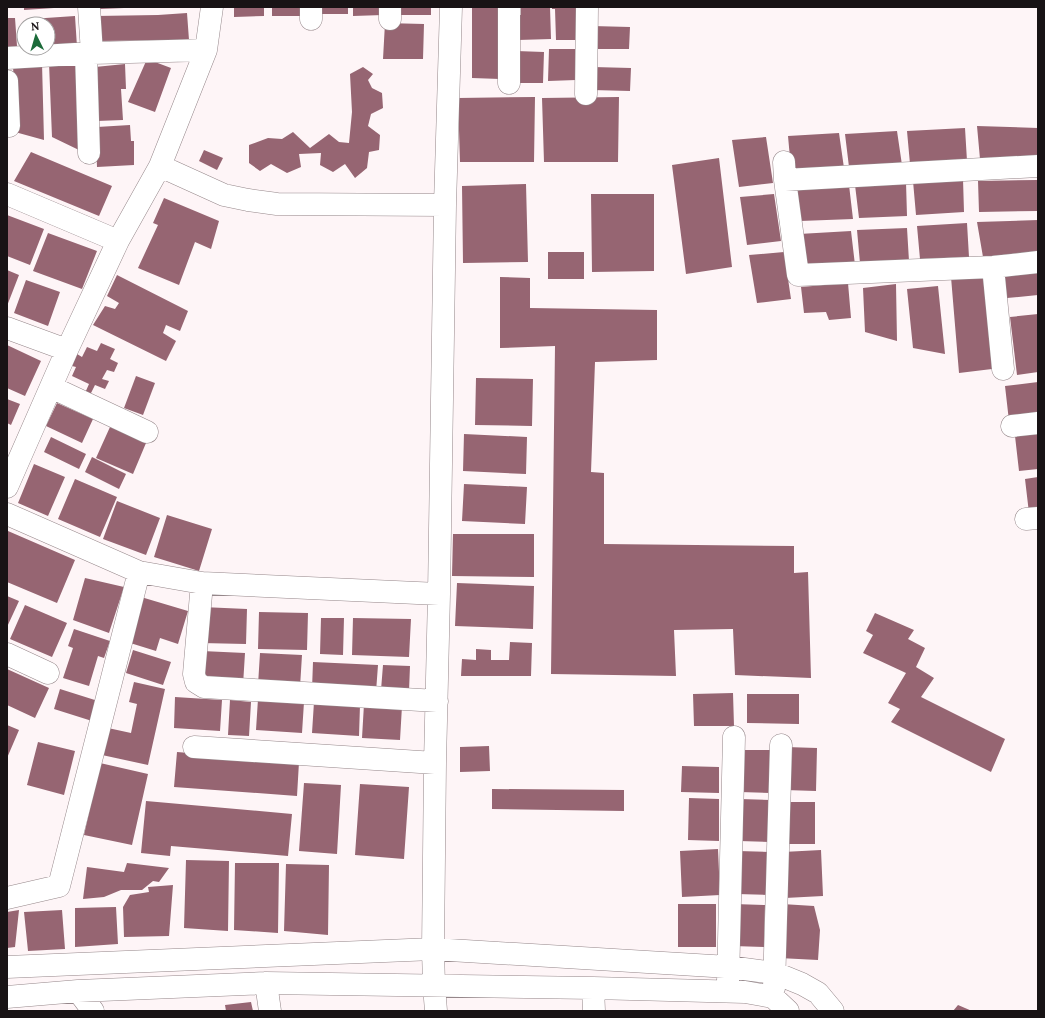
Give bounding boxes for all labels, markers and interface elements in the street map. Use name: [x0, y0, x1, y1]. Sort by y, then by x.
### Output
north arrow: [16, 16, 56, 56]
text: N: [30, 19, 40, 33]

